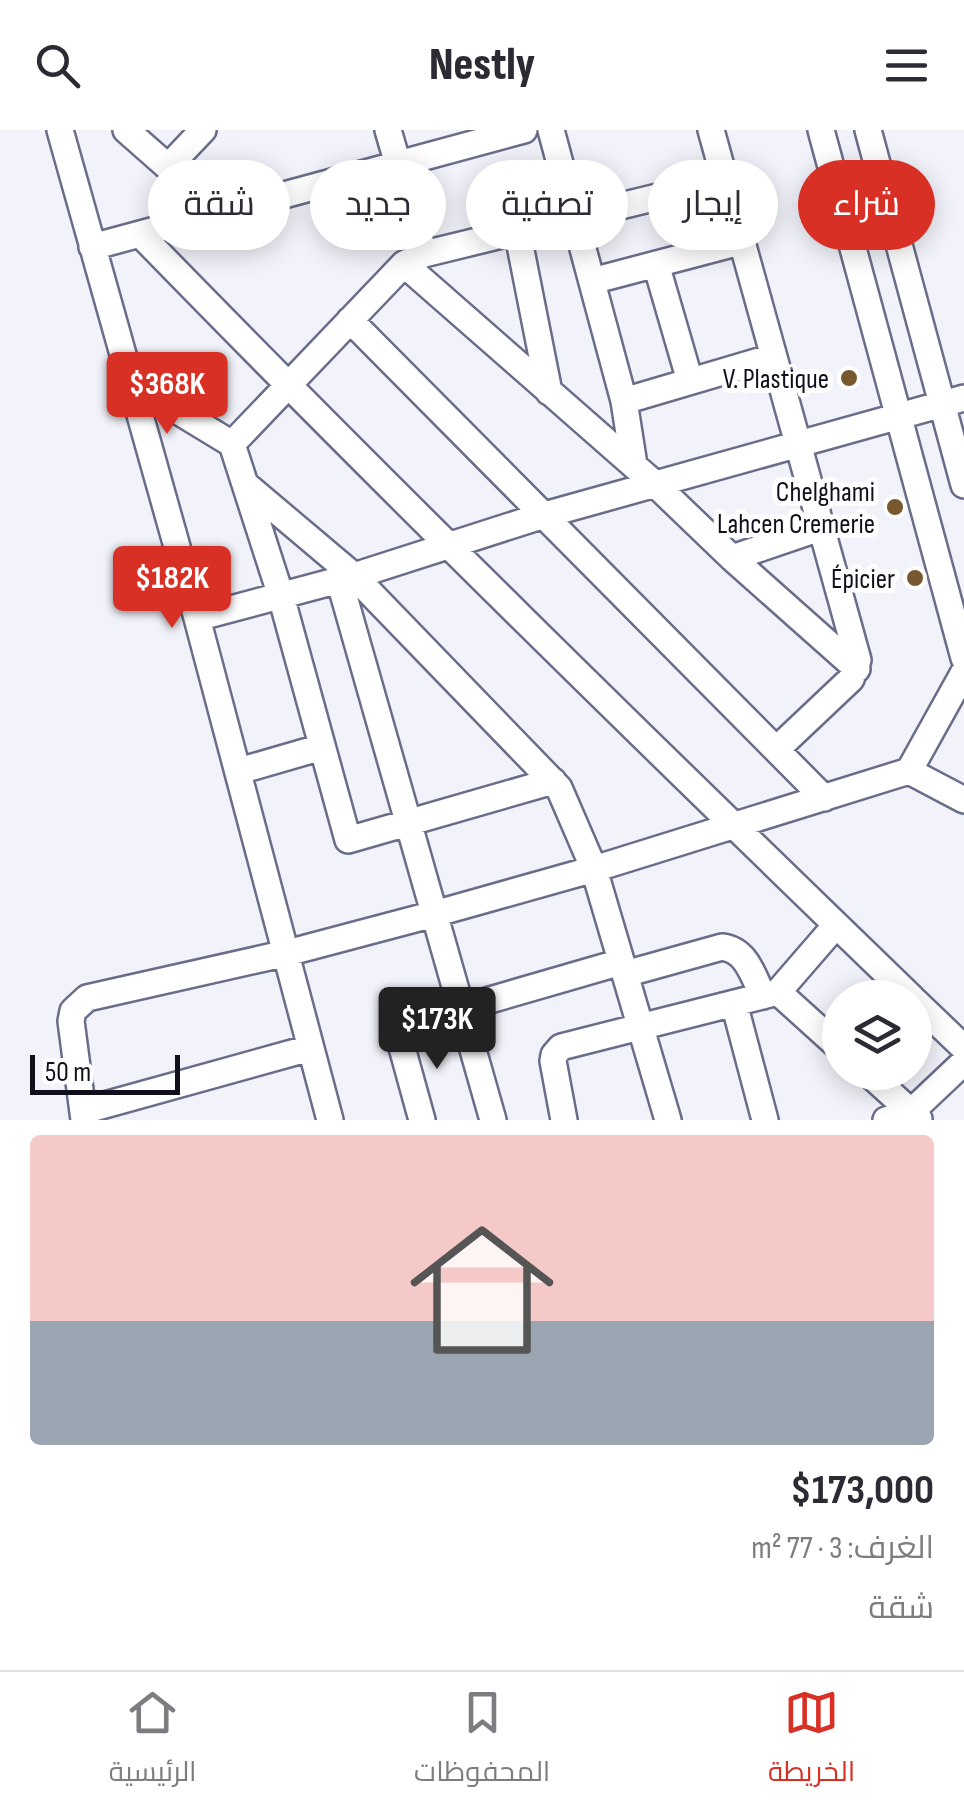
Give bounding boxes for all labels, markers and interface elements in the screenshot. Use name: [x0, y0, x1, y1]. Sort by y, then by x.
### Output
icon: search: [30, 38, 85, 93]
text: Nestly: [429, 38, 535, 93]
icon: menu: [879, 38, 934, 93]
chip: شقة: [148, 160, 290, 250]
chip: جديد: [310, 160, 446, 250]
chip: تصفية: [466, 160, 628, 250]
chip: إيجار: [648, 160, 778, 250]
chip: شراء: [798, 160, 935, 250]
pin: $368K: [97, 352, 237, 437]
place label: V. Plastique: [723, 363, 829, 396]
text: $368K: [129, 365, 205, 404]
marker: V. Plastique: [838, 367, 860, 389]
place label: Chelghami Lahcen Cremerie: [717, 476, 875, 541]
marker: Chelghami Lahcen Cremerie: [884, 496, 906, 518]
pin: $182K: [102, 546, 242, 631]
text: $182K: [135, 559, 209, 598]
place label: Épicier: [831, 563, 895, 596]
marker: Épicier: [904, 567, 926, 589]
map controls: [822, 980, 932, 1090]
button: layers: [822, 980, 932, 1090]
pin: $173K: [367, 987, 507, 1072]
text: $173K: [401, 1000, 473, 1039]
scale bar: [30, 1050, 180, 1094]
text: 50 m: [45, 1056, 91, 1089]
icon: home: [392, 1200, 572, 1380]
text: $173,000: [790, 1465, 934, 1516]
text: الغرف: 3 · 77 m²: [751, 1529, 934, 1568]
text: شقة: [869, 1589, 934, 1628]
tab: الرئيسية: [109, 1685, 197, 1797]
tab: المحفوظات: [414, 1685, 550, 1797]
tab: الخريطة: [768, 1685, 855, 1797]

